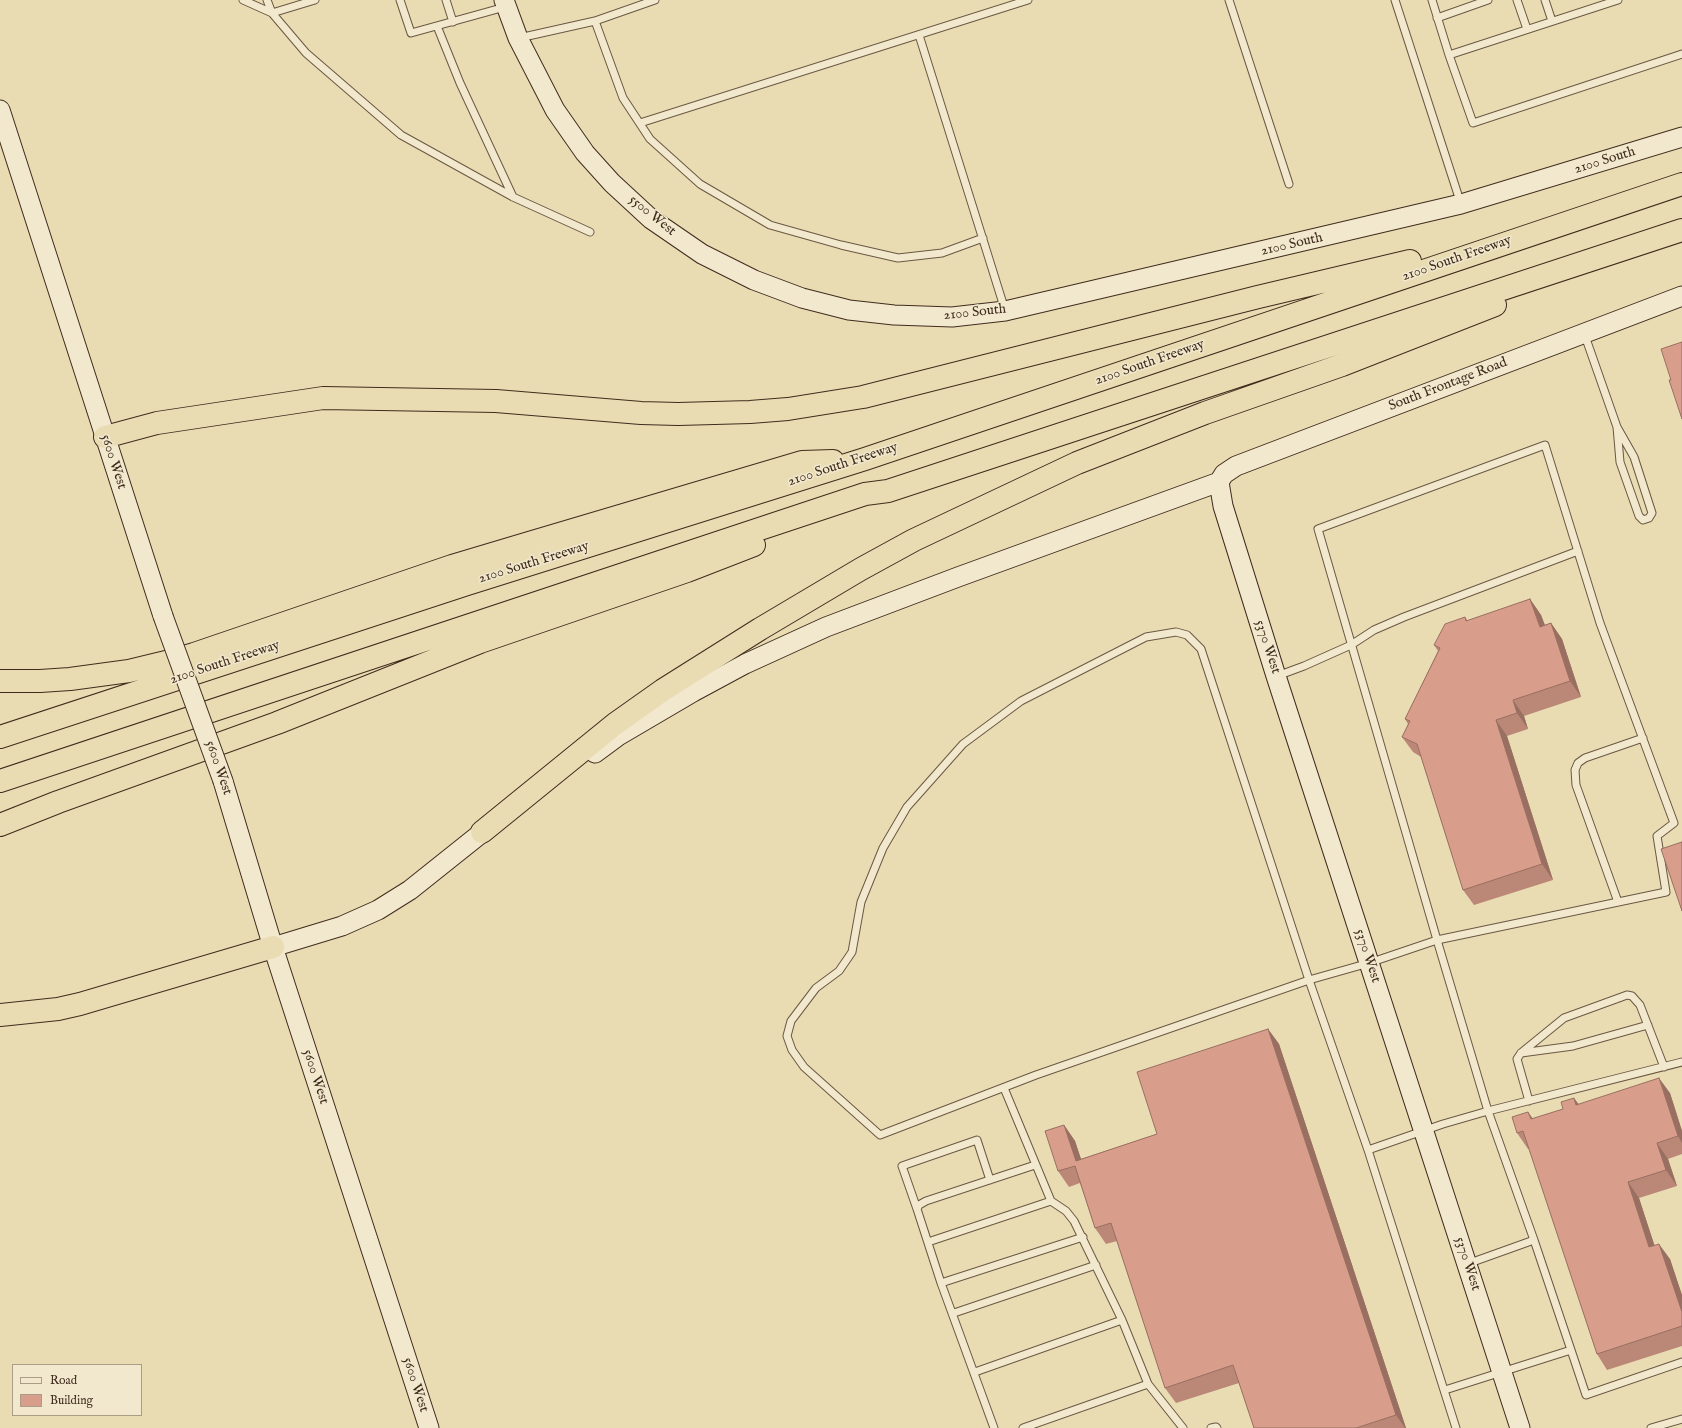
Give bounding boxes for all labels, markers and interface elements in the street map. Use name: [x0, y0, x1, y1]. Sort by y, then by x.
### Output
street label: 2100 South: [1573, 144, 1637, 178]
street label: 5500 West: [625, 192, 679, 240]
street label: 2100 South: [1260, 230, 1324, 260]
street label: 2100 South Freeway: [1400, 232, 1514, 286]
street label: 2100 South: [943, 301, 1007, 325]
street label: 2100 South Freeway: [1093, 336, 1207, 390]
street label: South Frontage Road: [1386, 355, 1510, 415]
street label: 5600 West: [96, 433, 130, 491]
street label: 2100 South Freeway: [786, 439, 900, 491]
street label: 2100 South Freeway: [477, 538, 591, 588]
street label: 5370 West: [1250, 618, 1284, 676]
street label: 2100 South Freeway: [168, 637, 282, 689]
street label: 5600 West: [201, 739, 235, 797]
street label: 5370 West: [1350, 927, 1384, 985]
street label: 5600 West: [298, 1048, 332, 1106]
street label: 5370 West: [1450, 1235, 1484, 1293]
street label: 5600 West: [398, 1356, 432, 1414]
legend: [12, 1364, 142, 1416]
text: Road: [50, 1373, 77, 1388]
text: Building: [50, 1393, 93, 1408]

